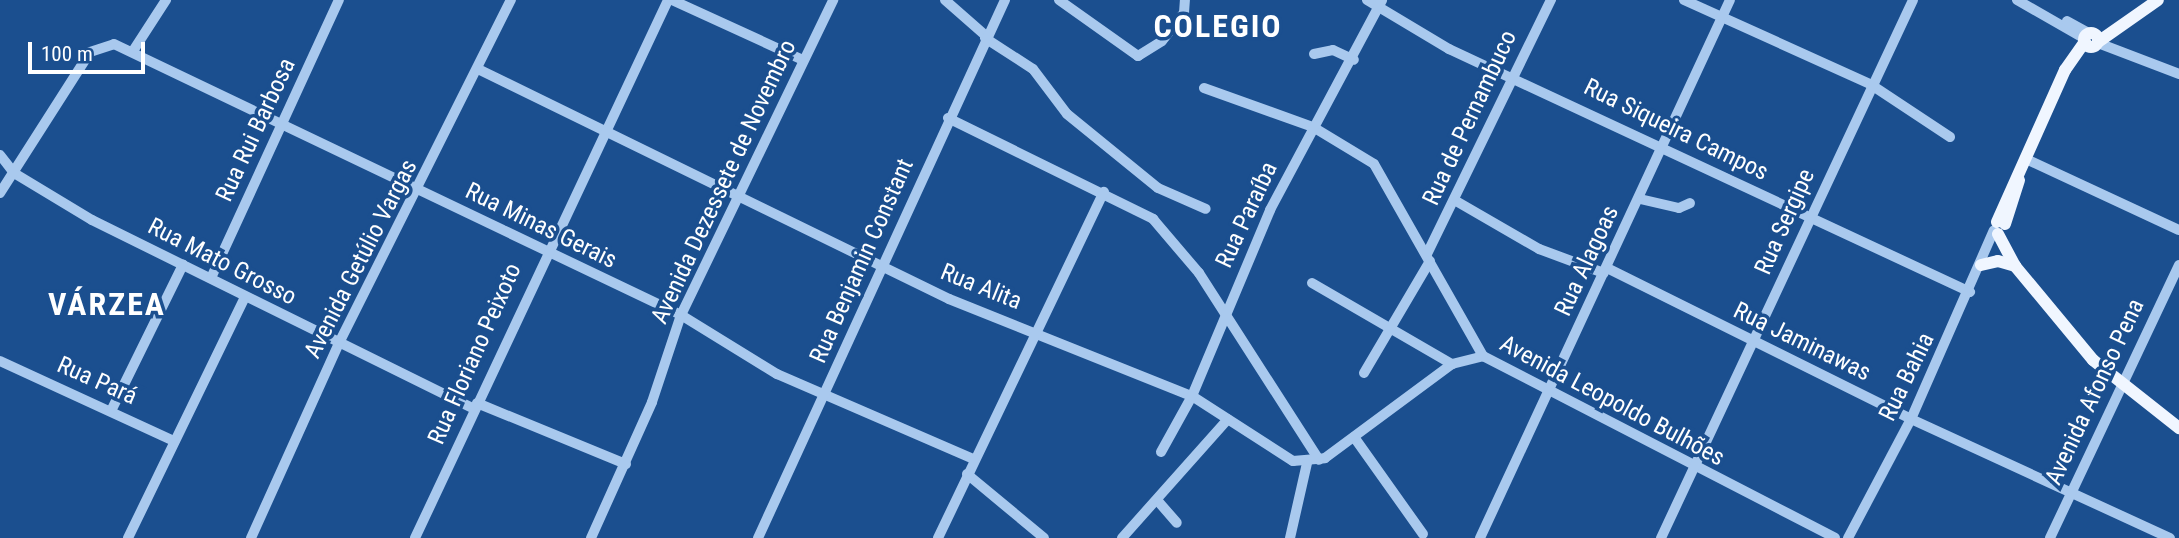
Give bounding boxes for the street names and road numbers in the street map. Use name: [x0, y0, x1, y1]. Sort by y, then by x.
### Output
street label: Rua de Pernambuco: [1417, 26, 1523, 210]
street label: Avenida Dezessete de Novembro: [645, 35, 803, 329]
street label: Rua Rui Barbosa: [210, 54, 302, 206]
street label: Rua Siqueira Campos: [1579, 73, 1773, 187]
street label: Rua Benjamin Constant: [804, 154, 920, 368]
street label: Avenida Getúlio Vargas: [298, 155, 424, 363]
street label: Rua Paraíba: [1210, 158, 1284, 272]
street label: Rua Sergipe: [1749, 165, 1821, 279]
street label: Rua Minas Gerais: [461, 177, 621, 275]
street label: Rua Alagoas: [1549, 201, 1625, 321]
street label: Rua Mato Grosso: [143, 212, 301, 312]
street label: Rua Alita: [936, 258, 1026, 316]
street label: Rua Floriano Peixoto: [422, 259, 528, 449]
street label: Avenida Afonso Pena: [2039, 294, 2151, 490]
street label: Rua Jaminawas: [1729, 296, 1875, 388]
street label: Rua Bahia: [1873, 328, 1941, 426]
street label: Avenida Leopoldo Bulhões: [1495, 330, 1729, 472]
street label: Rua Pará: [53, 351, 141, 411]

